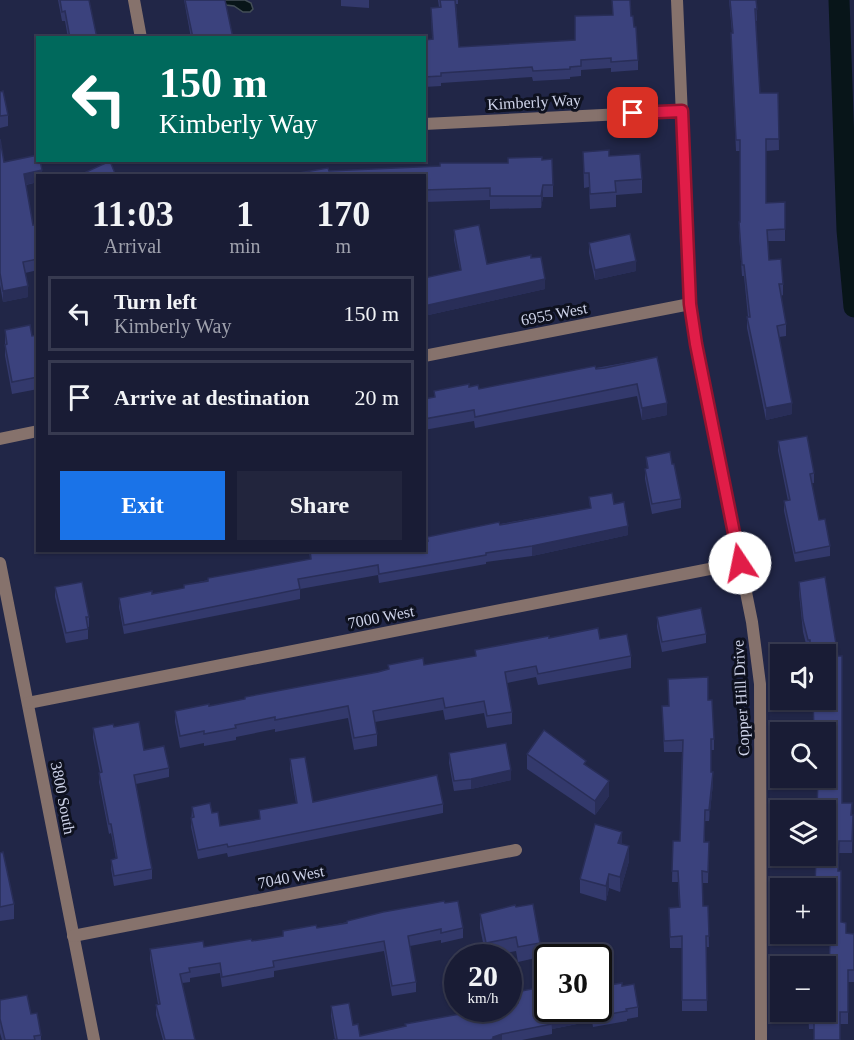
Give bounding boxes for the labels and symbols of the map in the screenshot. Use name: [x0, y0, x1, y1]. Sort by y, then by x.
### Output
pin: [607, 87, 658, 138]
street label: Kimberly Way: [487, 91, 581, 114]
street label: 6955 West: [519, 299, 589, 329]
position arrow: [708, 531, 772, 595]
street label: 7000 West: [346, 602, 416, 632]
street label: Copper Hill Drive: [729, 639, 754, 757]
street label: 3800 South: [48, 760, 78, 836]
street label: 7040 West: [256, 862, 326, 892]
speed limit sign: 30: [534, 944, 612, 1022]

